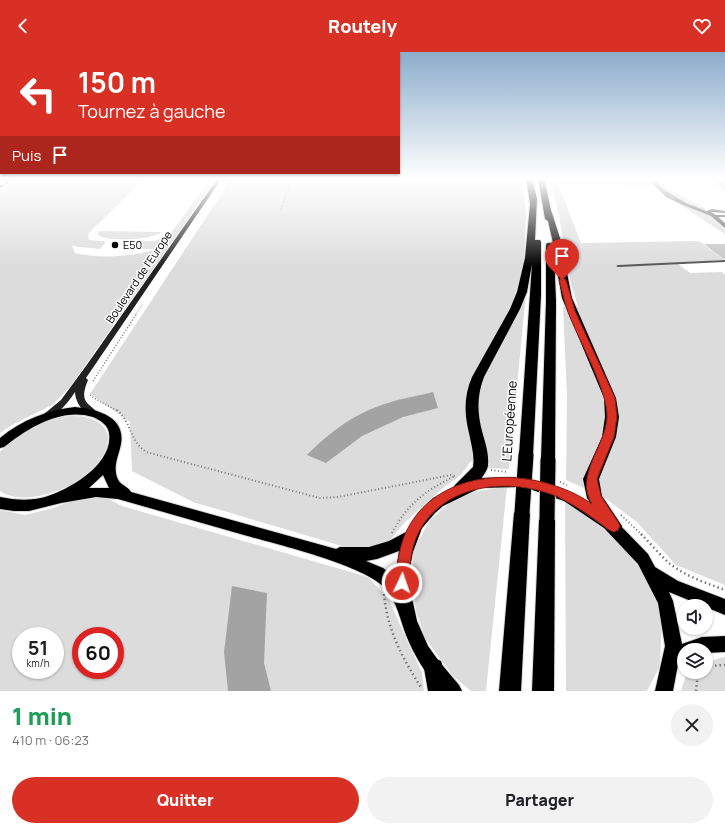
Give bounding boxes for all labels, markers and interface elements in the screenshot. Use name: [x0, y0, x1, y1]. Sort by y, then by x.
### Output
text: Routely: [328, 14, 397, 38]
icon: back: [12, 15, 34, 37]
icon: heart: [691, 15, 713, 37]
text: 150 m: [78, 63, 156, 101]
icon: left: [12, 68, 64, 120]
text: Tournez à gauche: [78, 99, 226, 123]
icon: arrive: [49, 144, 71, 166]
text: Puis: [12, 145, 41, 166]
street label: Boulevard de l'Europe: [102, 227, 175, 326]
place label: E50: [123, 237, 142, 252]
pin: [545, 239, 579, 280]
marker: E50: [110, 240, 120, 250]
icon: arrive: [551, 245, 573, 267]
street label: L'Européenne: [497, 380, 521, 462]
position arrow: [381, 562, 423, 604]
map controls: [677, 599, 713, 679]
button: sound: [677, 599, 713, 635]
speed limit sign: 60: [72, 627, 124, 679]
text: 51: [28, 634, 48, 661]
button: layers: [677, 643, 713, 679]
text: km/h: [26, 656, 50, 670]
text: 1 min: [12, 699, 72, 732]
button: close: [671, 704, 713, 746]
text: 410 m · 06:23: [12, 731, 89, 749]
button: Quitter: [12, 777, 359, 823]
button: Partager: [367, 777, 713, 823]

